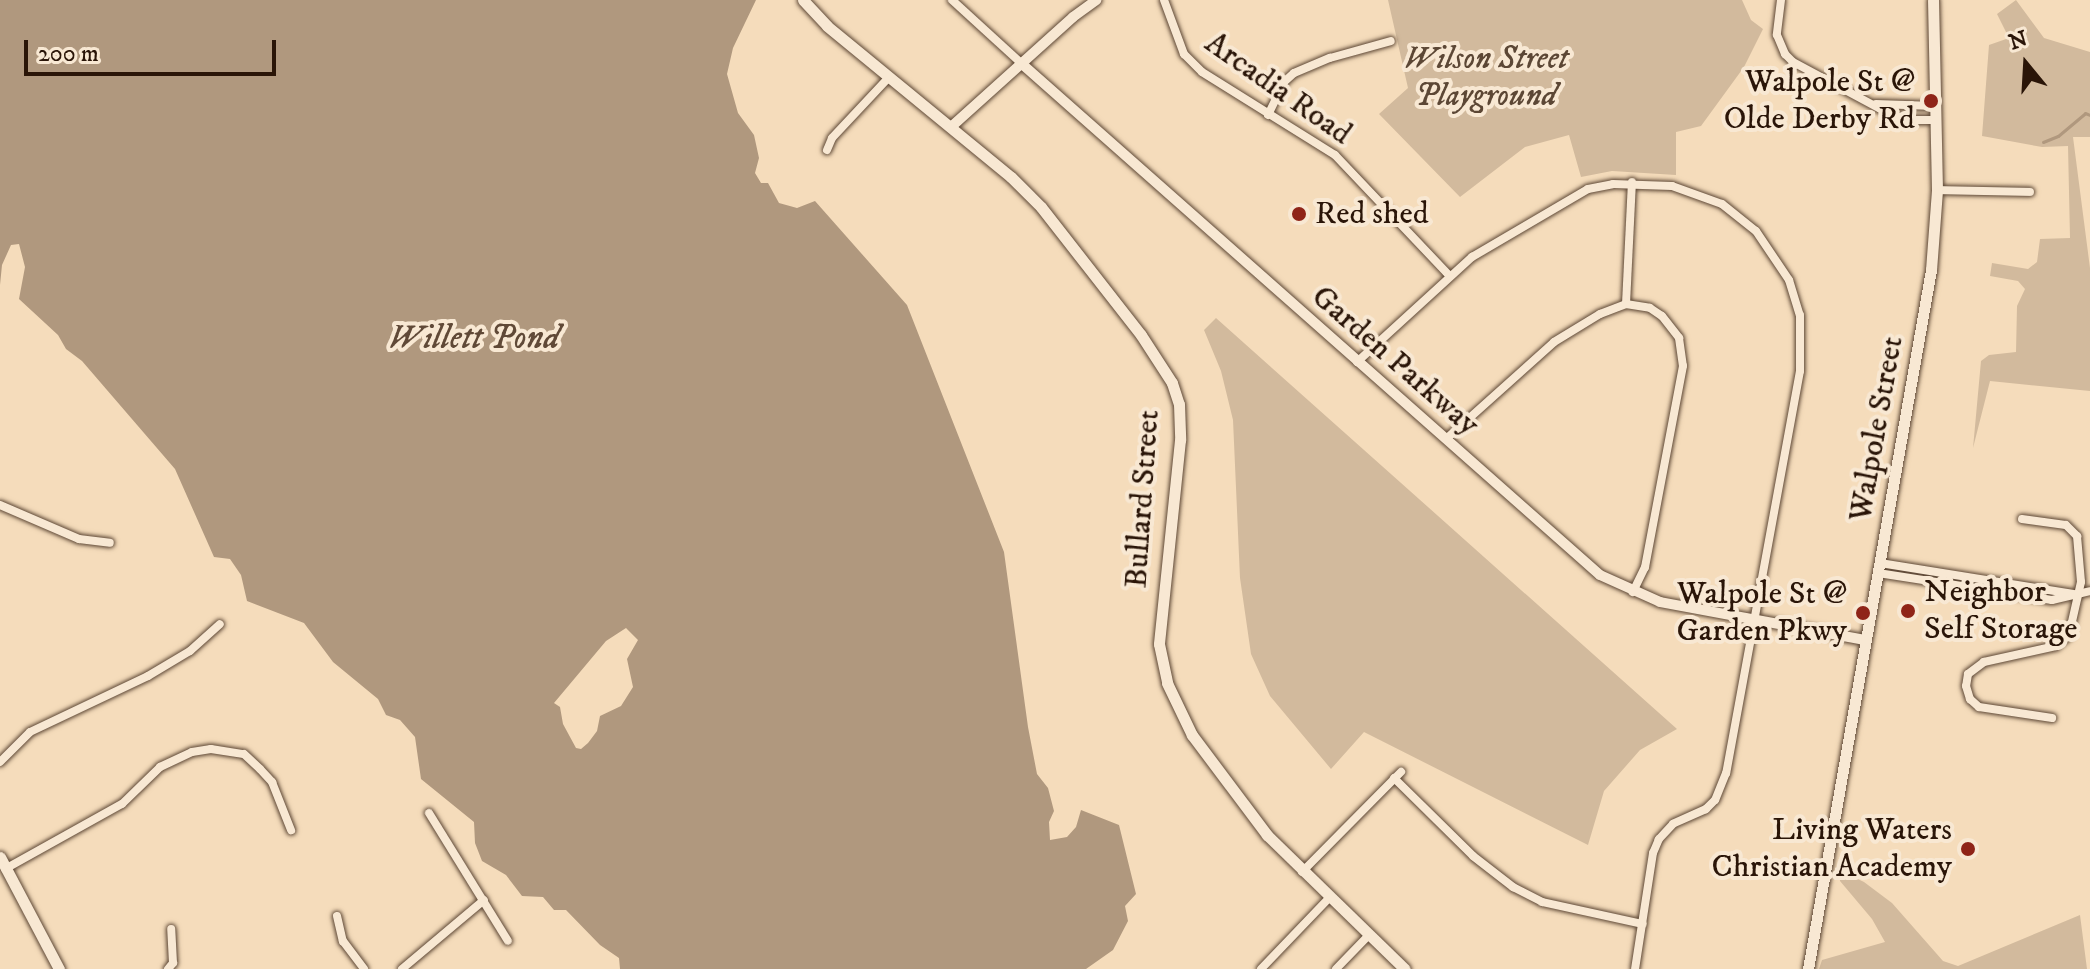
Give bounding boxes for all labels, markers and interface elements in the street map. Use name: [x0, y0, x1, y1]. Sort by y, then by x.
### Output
scale bar: [28, 24, 280, 74]
street label: Arcadia Road: [1197, 24, 1359, 154]
north arrow: [1986, 24, 2066, 104]
text: N: [2006, 25, 2031, 56]
text: 200 m: [38, 39, 99, 69]
park label: Wilson Street Playground: [1404, 41, 1568, 116]
place label: Walpole St @ Olde Derby Rd: [1724, 64, 1915, 139]
marker: Walpole St @ Olde Derby Rd: [1922, 92, 1940, 110]
place label: Red shed: [1315, 195, 1429, 233]
marker: Red shed: [1290, 205, 1308, 223]
street label: Garden Parkway: [1303, 278, 1487, 444]
water label: Willett Pond: [388, 319, 560, 359]
street label: Walpole Street: [1842, 333, 1912, 525]
street label: Bullard Street: [1118, 408, 1168, 590]
place label: Neighbor Self Storage: [1924, 574, 2078, 649]
place label: Walpole St @ Garden Pkwy: [1676, 576, 1847, 651]
marker: Neighbor Self Storage: [1899, 602, 1917, 620]
marker: Walpole St @ Garden Pkwy: [1854, 604, 1872, 622]
place label: Living Waters Christian Academy: [1711, 812, 1952, 887]
marker: Living Waters Christian Academy: [1959, 840, 1977, 858]

